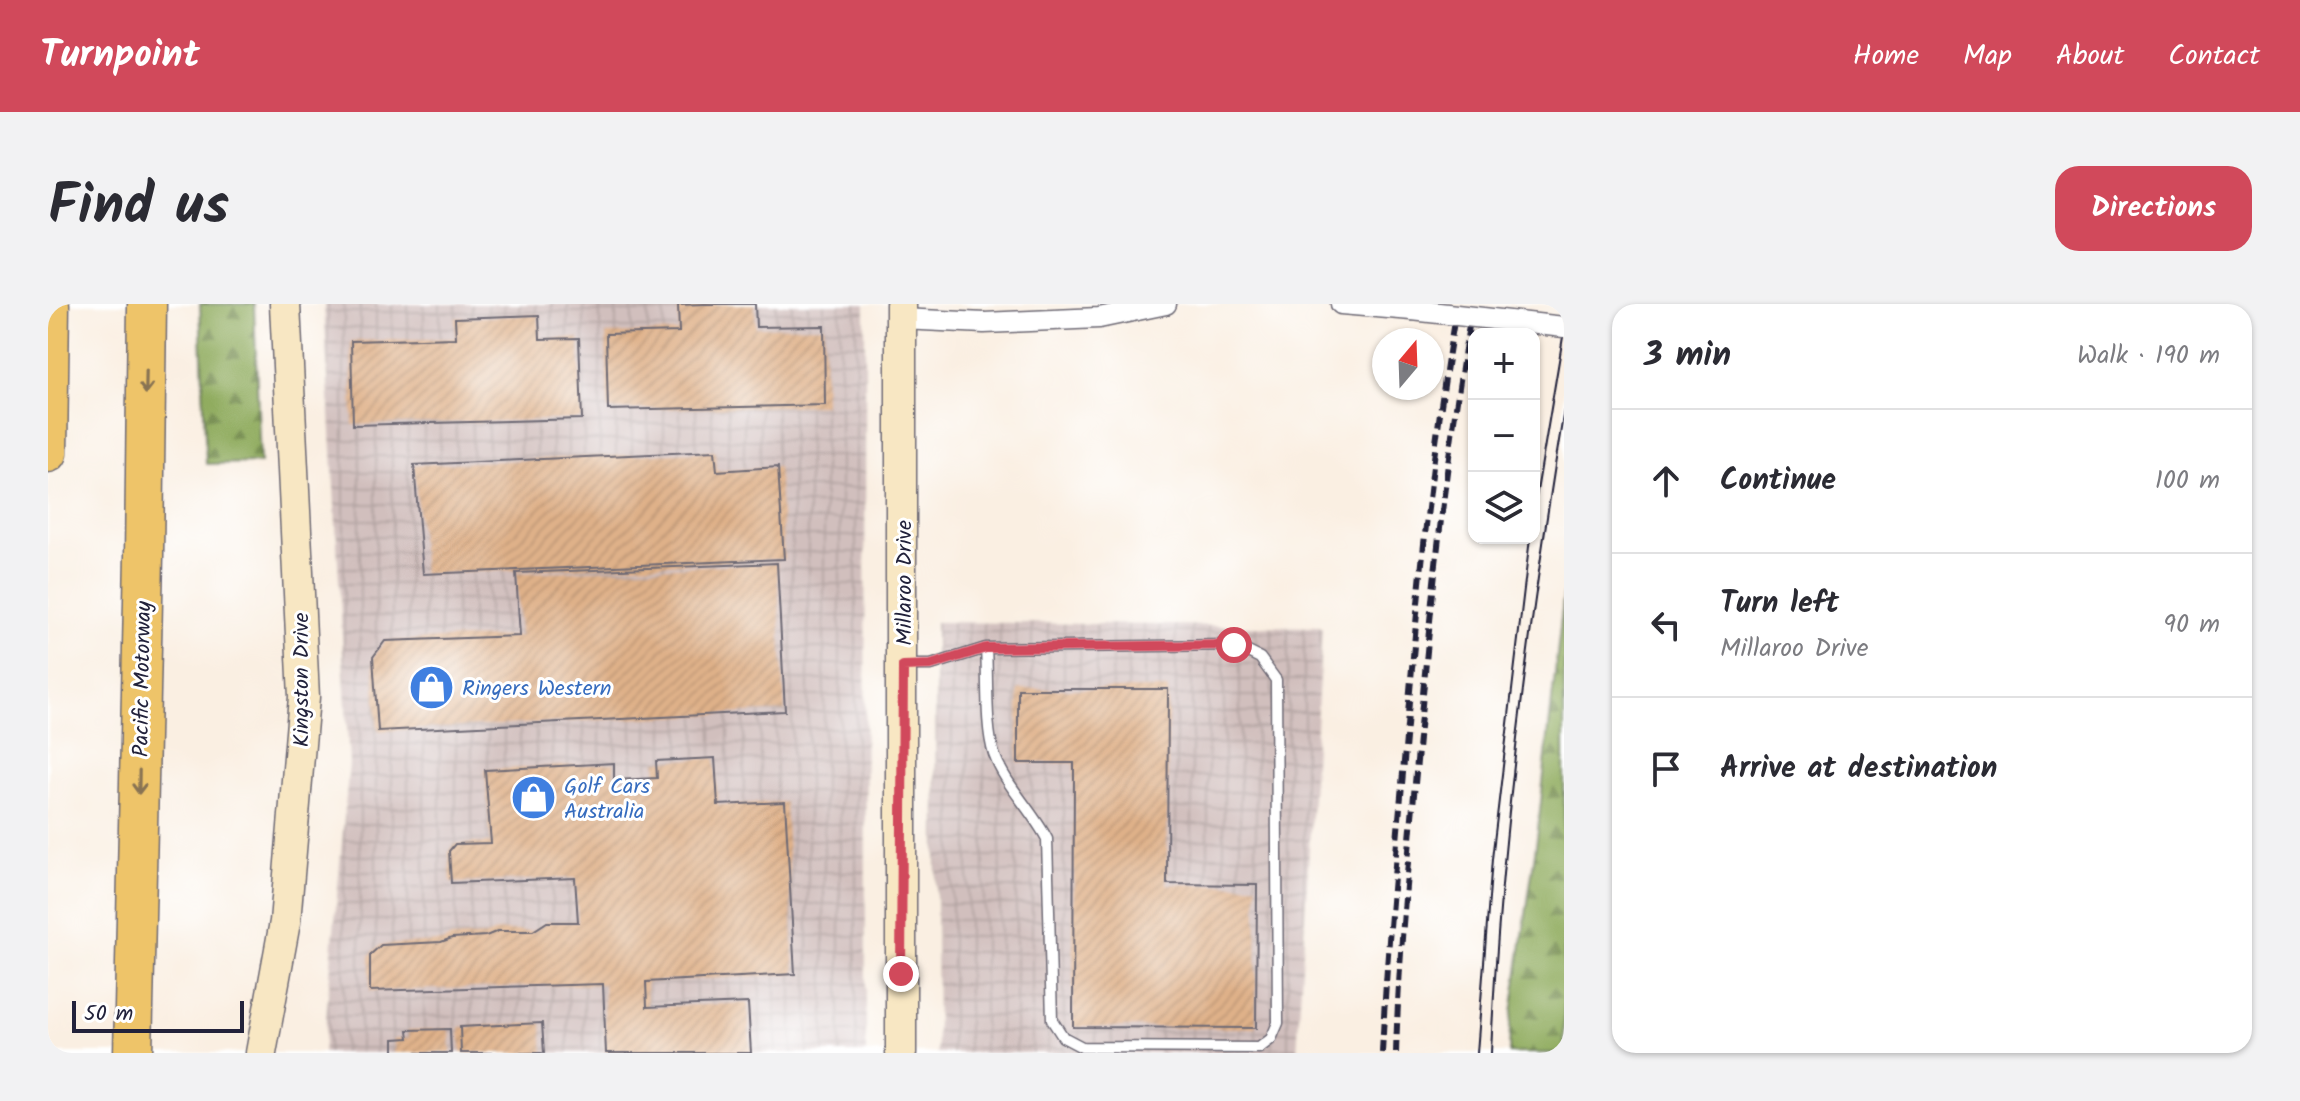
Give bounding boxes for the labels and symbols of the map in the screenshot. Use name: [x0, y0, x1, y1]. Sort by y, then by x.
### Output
north arrow: [1372, 328, 1444, 400]
one-way arrow: [138, 368, 154, 395]
street label: Millaroo Drive: [888, 520, 923, 646]
street label: Pacific Motorway: [125, 600, 162, 757]
street label: Kingston Drive: [285, 613, 320, 747]
route start: [1216, 627, 1252, 663]
shop icon: Ringers Western: [407, 663, 455, 711]
place label: Ringers Western: [462, 672, 612, 707]
one-way arrow: [132, 768, 147, 795]
place label: Golf Cars Australia: [564, 770, 651, 830]
shop icon: Golf Cars Australia: [509, 774, 557, 822]
route end: [883, 956, 919, 992]
scale bar: [72, 997, 244, 1033]

